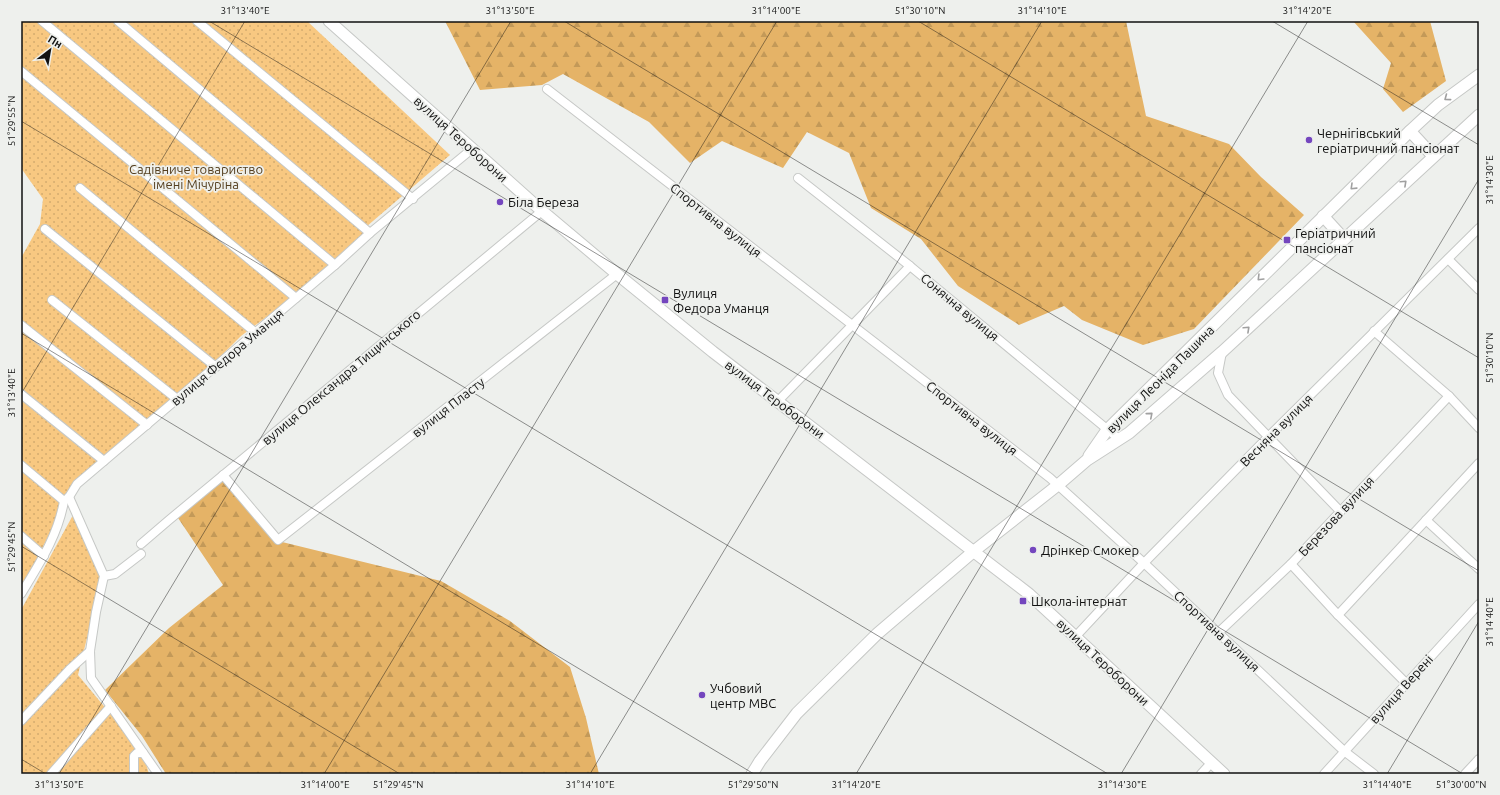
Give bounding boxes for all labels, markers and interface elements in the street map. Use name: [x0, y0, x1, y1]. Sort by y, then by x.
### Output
text: 31°13'40"E: [220, 5, 270, 16]
text: 31°13'50"E: [485, 5, 535, 16]
text: 31°14'00"E: [751, 5, 801, 16]
text: 51°30'10"N: [895, 5, 945, 16]
text: 31°14'10"E: [1017, 5, 1067, 16]
text: 31°14'20"E: [1282, 5, 1332, 16]
north arrow: [30, 30, 70, 70]
text: Пн: [46, 33, 64, 50]
street label: вулиця Тероборони: [411, 93, 511, 185]
one-way arrow: [1445, 93, 1452, 100]
text: 51°29'55"N: [6, 96, 17, 146]
place label: Чернігівський геріатричний пансіонат: [1317, 126, 1460, 155]
marker: Чернігівський геріатричний пансіонат: [1304, 135, 1314, 145]
text: 31°14'30"E: [1484, 155, 1495, 205]
park label: Садівниче товариство імені Мічуріна: [129, 162, 263, 191]
street label: Спортивна вулиця: [668, 180, 764, 260]
one-way arrow: [1399, 181, 1406, 188]
one-way arrow: [1350, 182, 1358, 190]
place label: Біла Береза: [508, 195, 579, 209]
marker: Біла Береза: [495, 197, 505, 207]
place label: Геріатричний пансіонат: [1295, 226, 1376, 255]
marker: Геріатричний пансіонат: [1282, 235, 1292, 245]
street label: Сонячна вулиця: [918, 270, 1002, 344]
one-way arrow: [1257, 273, 1265, 281]
place label: Вулиця Федора Уманця: [673, 286, 769, 315]
marker: Вулиця Федора Уманця: [660, 295, 670, 305]
street label: вулиця Федора Уманця: [168, 306, 286, 408]
street label: вулиця Олександра Тищинського: [259, 307, 423, 447]
street label: вулиця Леоніда Пашина: [1103, 322, 1217, 436]
one-way arrow: [1242, 326, 1250, 334]
text: 51°30'10"N: [1484, 333, 1495, 383]
street label: вулиця Тероборони: [723, 357, 827, 441]
text: 31°13'40"E: [6, 368, 17, 418]
street label: вулиця Пласту: [409, 374, 487, 440]
street label: Спортивна вулиця: [924, 378, 1020, 458]
street label: Весняна вулиця: [1237, 391, 1315, 469]
one-way arrow: [1145, 413, 1152, 420]
street label: Березова вулиця: [1296, 473, 1376, 559]
text: 51°29'45"N: [6, 522, 17, 572]
place label: Дрінкер Смокер: [1041, 543, 1139, 557]
marker: Дрінкер Смокер: [1028, 545, 1038, 555]
street label: Спортивна вулиця: [1171, 588, 1263, 674]
place label: Школа-інтернат: [1031, 594, 1127, 608]
marker: Школа-інтернат: [1018, 596, 1028, 606]
text: 31°14'40"E: [1484, 597, 1495, 647]
street label: вулиця Тероборони: [1054, 616, 1152, 708]
street label: вулиця Верені: [1367, 652, 1435, 726]
place label: Учбовий центр МВС: [710, 681, 776, 710]
marker: Учбовий центр МВС: [697, 690, 707, 700]
text: 31°13'50"E: [34, 779, 84, 790]
text: 31°14'00"E: [300, 779, 350, 790]
text: 51°29'45"N: [373, 779, 423, 790]
text: 31°14'10"E: [565, 779, 615, 790]
text: 51°29'50"N: [728, 779, 778, 790]
text: 31°14'20"E: [831, 779, 881, 790]
text: 31°14'30"E: [1097, 779, 1147, 790]
text: 31°14'40"E: [1362, 779, 1412, 790]
text: 51°30'00"N: [1436, 779, 1486, 790]

